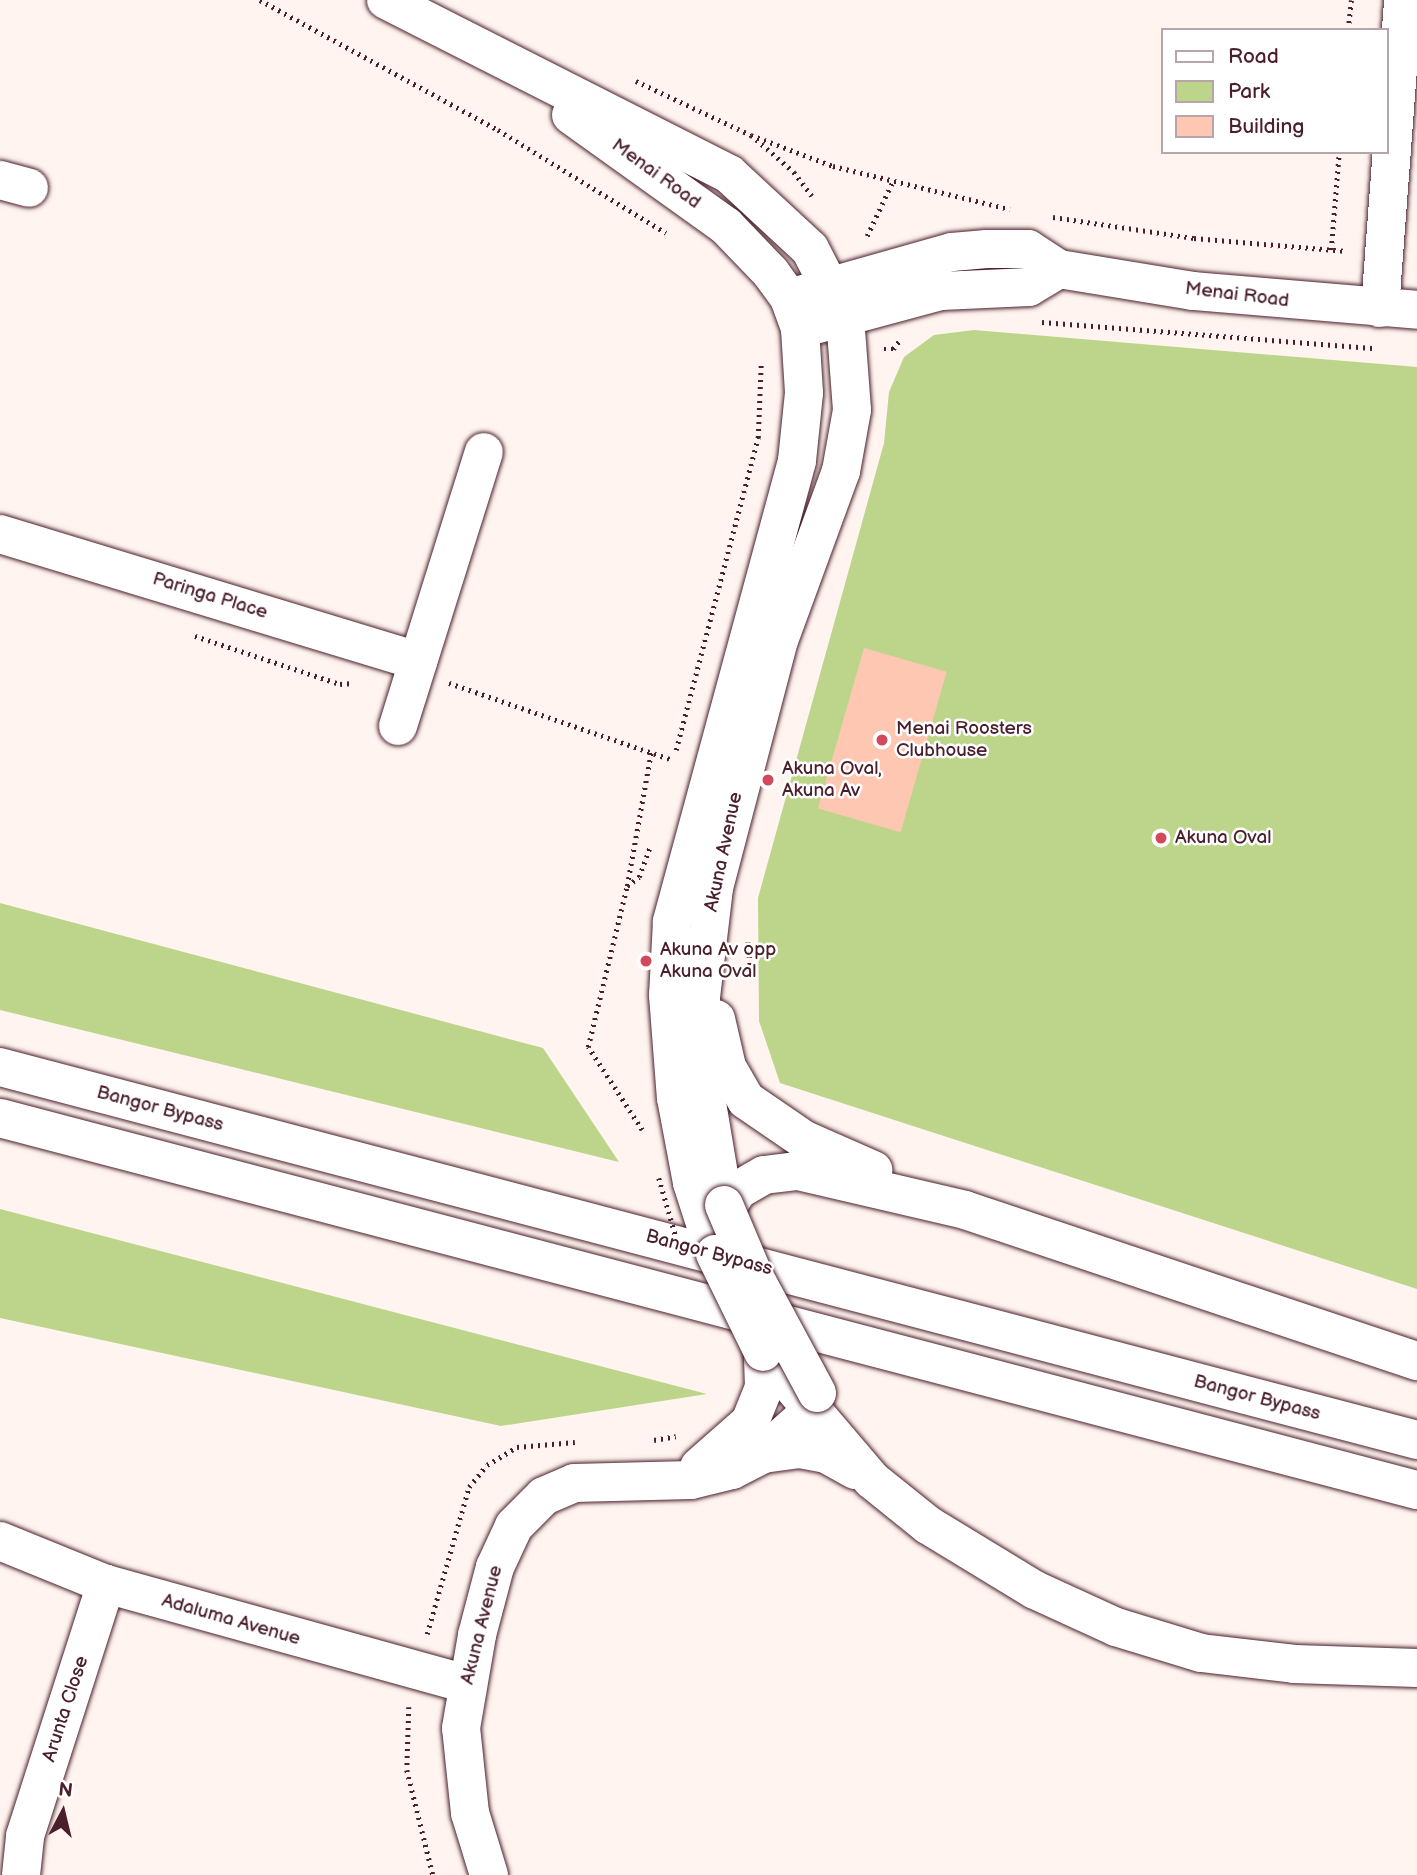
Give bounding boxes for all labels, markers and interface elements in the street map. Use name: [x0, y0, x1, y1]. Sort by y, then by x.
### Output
legend: [1162, 28, 1389, 154]
text: Road: [1228, 44, 1279, 69]
text: Park: [1228, 79, 1270, 104]
text: Building: [1228, 114, 1304, 139]
street label: Menai Road: [607, 134, 705, 214]
street label: Menai Road: [1184, 277, 1290, 313]
street label: Paringa Place: [150, 568, 270, 624]
place label: Menai Roosters Clubhouse: [896, 718, 1032, 762]
marker: Menai Roosters Clubhouse: [874, 732, 890, 748]
place label: Akuna Oval, Akuna Av: [782, 758, 882, 802]
marker: Akuna Oval, Akuna Av: [760, 772, 776, 788]
street label: Akuna Avenue: [700, 790, 748, 914]
place label: Akuna Oval: [1175, 827, 1271, 849]
marker: Akuna Oval: [1153, 830, 1169, 846]
place label: Akuna Av opp Akuna Oval: [660, 939, 776, 983]
marker: Akuna Av opp Akuna Oval: [638, 953, 654, 969]
street label: Bangor Bypass: [94, 1081, 226, 1137]
street label: Bangor Bypass: [643, 1225, 775, 1281]
street label: Bangor Bypass: [1191, 1370, 1323, 1426]
street label: Akuna Avenue: [456, 1563, 508, 1687]
street label: Adaluma Avenue: [159, 1589, 303, 1651]
street label: Arunta Close: [38, 1653, 94, 1765]
north arrow: [28, 1777, 98, 1847]
text: N: [57, 1778, 74, 1803]

